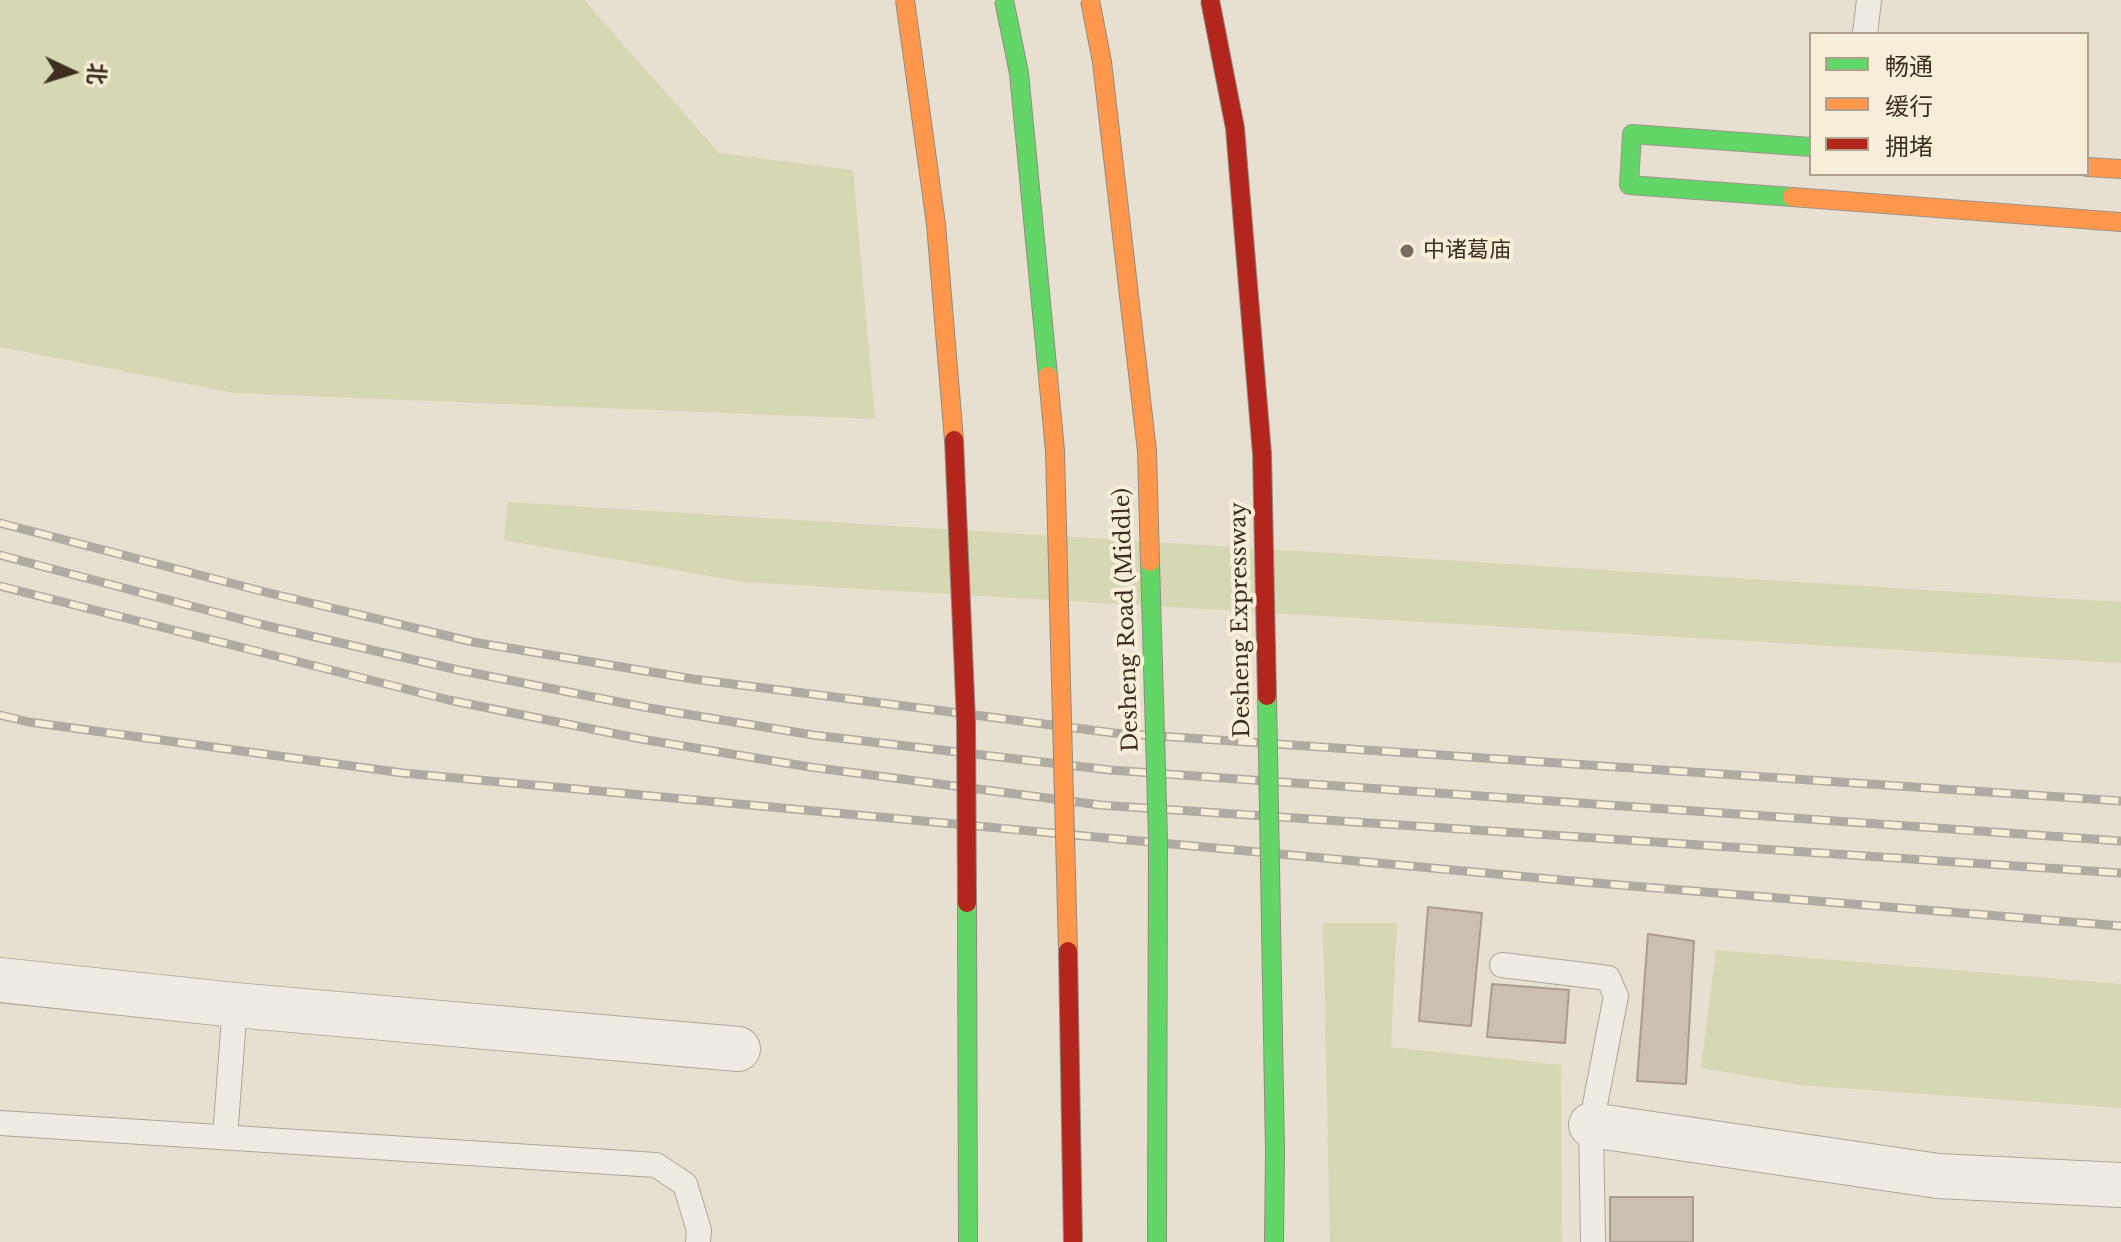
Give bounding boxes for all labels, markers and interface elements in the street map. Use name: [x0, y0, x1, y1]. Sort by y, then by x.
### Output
north arrow: [32, 32, 112, 112]
legend: [1809, 32, 2089, 176]
text: 畅通: [1885, 52, 1933, 81]
text: 北: [82, 62, 111, 86]
text: 缓行: [1885, 92, 1933, 121]
text: 拥堵: [1885, 132, 1933, 161]
place label: 中诸葛庙: [1423, 238, 1511, 264]
marker: 中诸葛庙: [1398, 242, 1416, 260]
street label: Desheng Road (Middle): [1109, 487, 1145, 753]
street label: Desheng Expressway: [1226, 502, 1256, 738]

